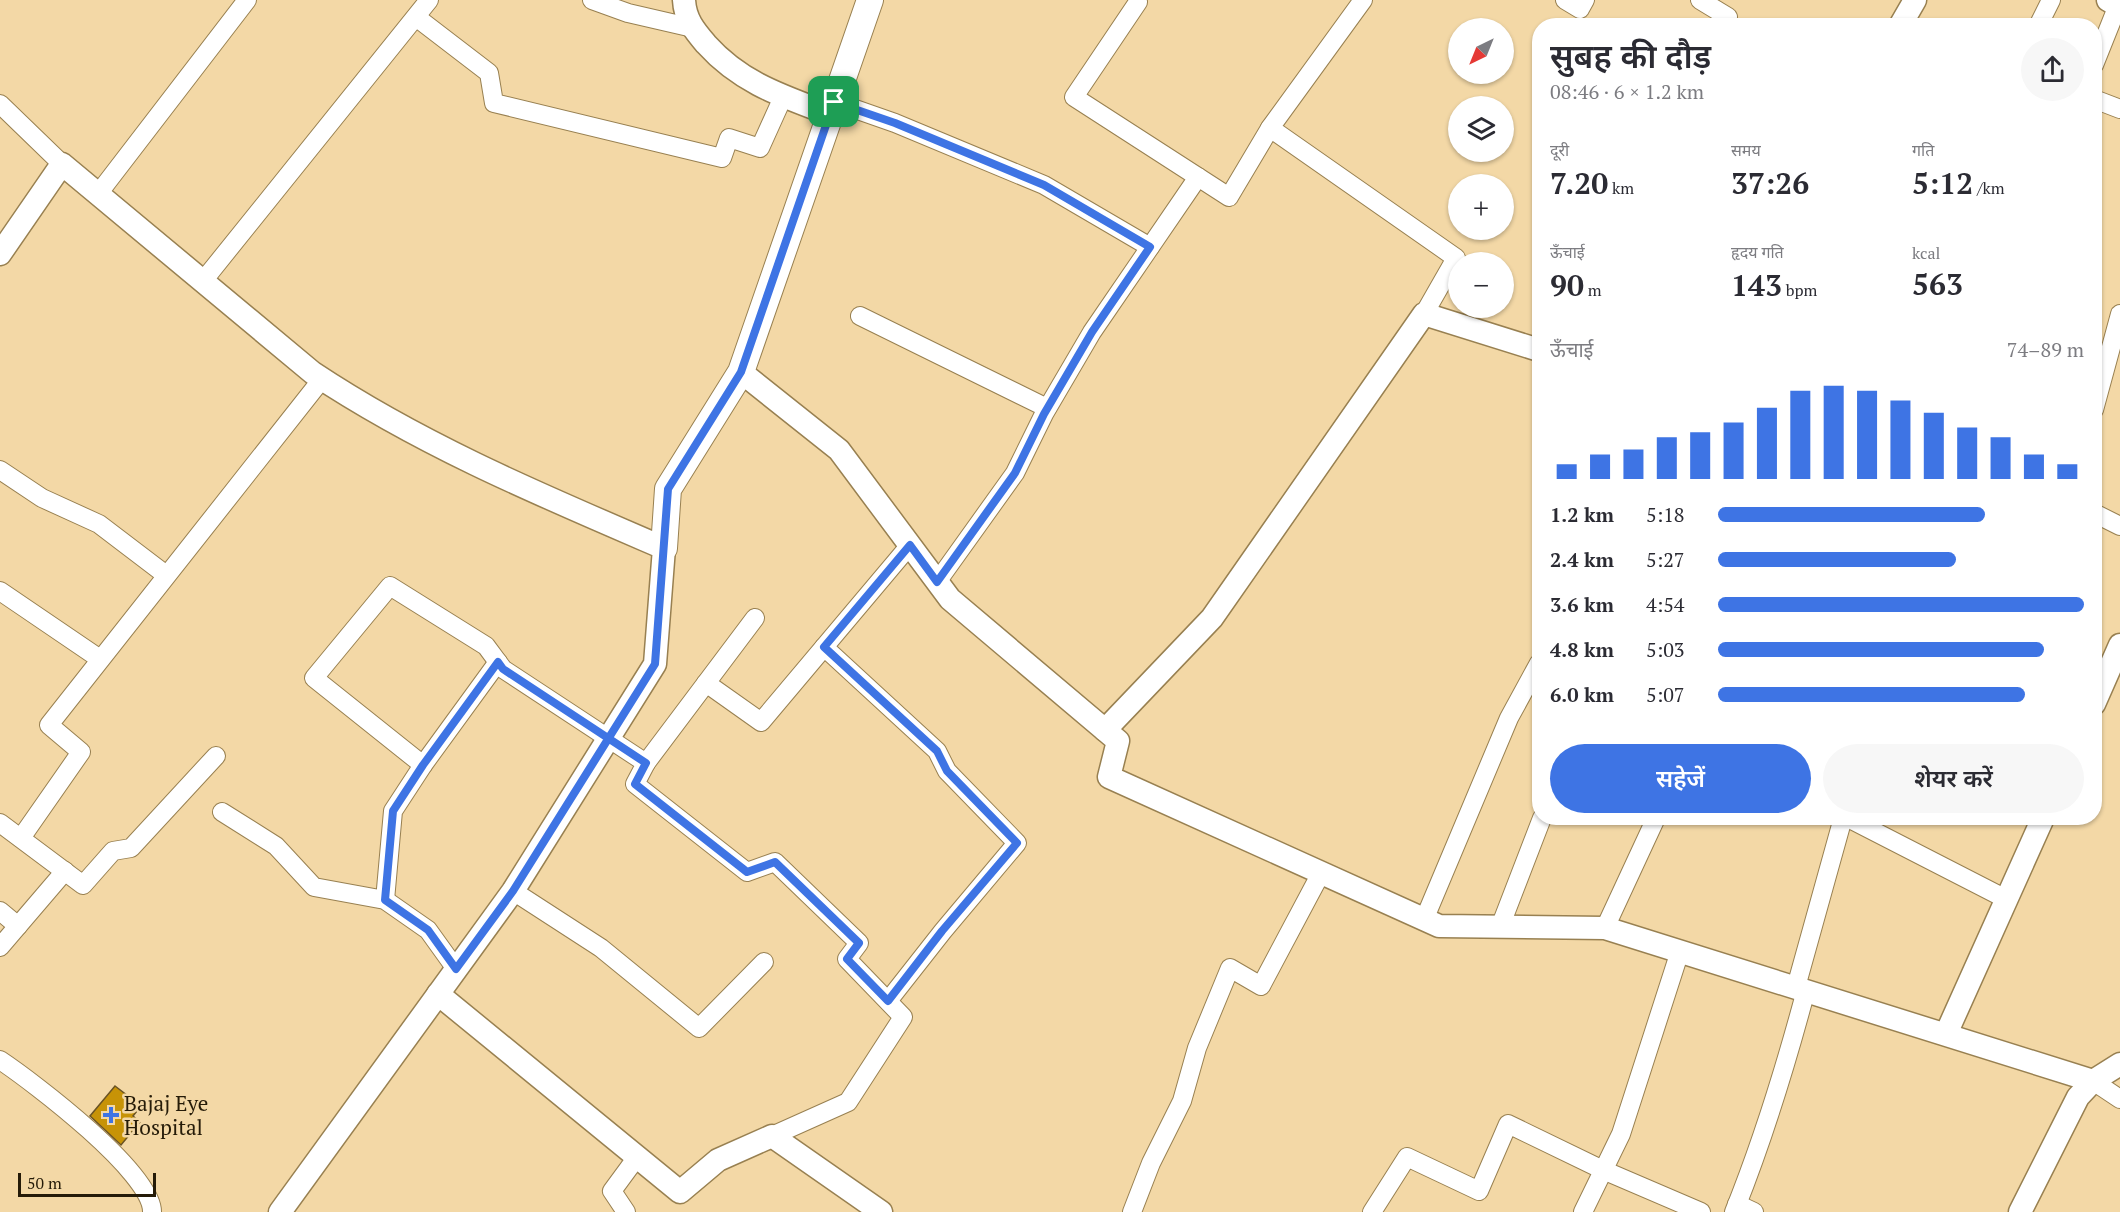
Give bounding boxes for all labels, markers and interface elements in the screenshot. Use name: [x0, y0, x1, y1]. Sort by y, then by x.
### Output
north arrow: [1448, 18, 1514, 84]
map controls: [1448, 18, 1514, 318]
text: सुबह की दौड़: [1550, 34, 1711, 77]
button: share: [2021, 38, 2084, 101]
pin: [808, 76, 859, 127]
text: 08:46 · 6 × 1.2 km: [1550, 78, 1704, 105]
icon: arrive: [817, 85, 850, 118]
button: layers: [1448, 96, 1514, 162]
text: दूरी: [1550, 139, 1569, 161]
text: समय: [1731, 139, 1761, 161]
text: गति: [1912, 139, 1934, 161]
text: 7.20: [1550, 163, 1608, 203]
text: 37:26: [1731, 163, 1809, 203]
text: 5:12: [1912, 163, 1973, 203]
button: +: [1448, 174, 1514, 240]
text: km: [1608, 177, 1634, 199]
text: /km: [1973, 177, 2005, 199]
text: ऊँचाई: [1550, 241, 1585, 263]
text: हृदय गति: [1731, 241, 1784, 263]
text: kcal: [1912, 242, 1940, 264]
button: −: [1448, 252, 1514, 318]
text: 563: [1912, 264, 1963, 304]
text: 90: [1550, 265, 1584, 305]
text: 143: [1731, 265, 1782, 305]
text: m: [1584, 279, 1602, 301]
text: bpm: [1782, 279, 1817, 301]
text: ऊँचाई: [1550, 336, 1593, 363]
text: 74–89 m: [2007, 336, 2084, 363]
text: 1.2 km: [1550, 501, 1614, 528]
text: 5:18: [1646, 501, 1685, 528]
text: 2.4 km: [1550, 546, 1614, 573]
text: 5:27: [1646, 546, 1685, 573]
text: 3.6 km: [1550, 591, 1614, 618]
text: 4:54: [1646, 591, 1685, 618]
text: 4.8 km: [1550, 636, 1614, 663]
text: 5:03: [1646, 636, 1685, 663]
text: 6.0 km: [1550, 681, 1614, 708]
text: 5:07: [1646, 681, 1685, 708]
button: सहेजें: [1550, 744, 1811, 813]
button: शेयर करें: [1823, 744, 2084, 813]
place label: Bajaj Eye Hospital: [124, 1089, 208, 1141]
marker: Bajaj Eye Hospital: [102, 1106, 120, 1124]
scale bar: [18, 1170, 156, 1198]
text: 50 m: [27, 1172, 62, 1194]

